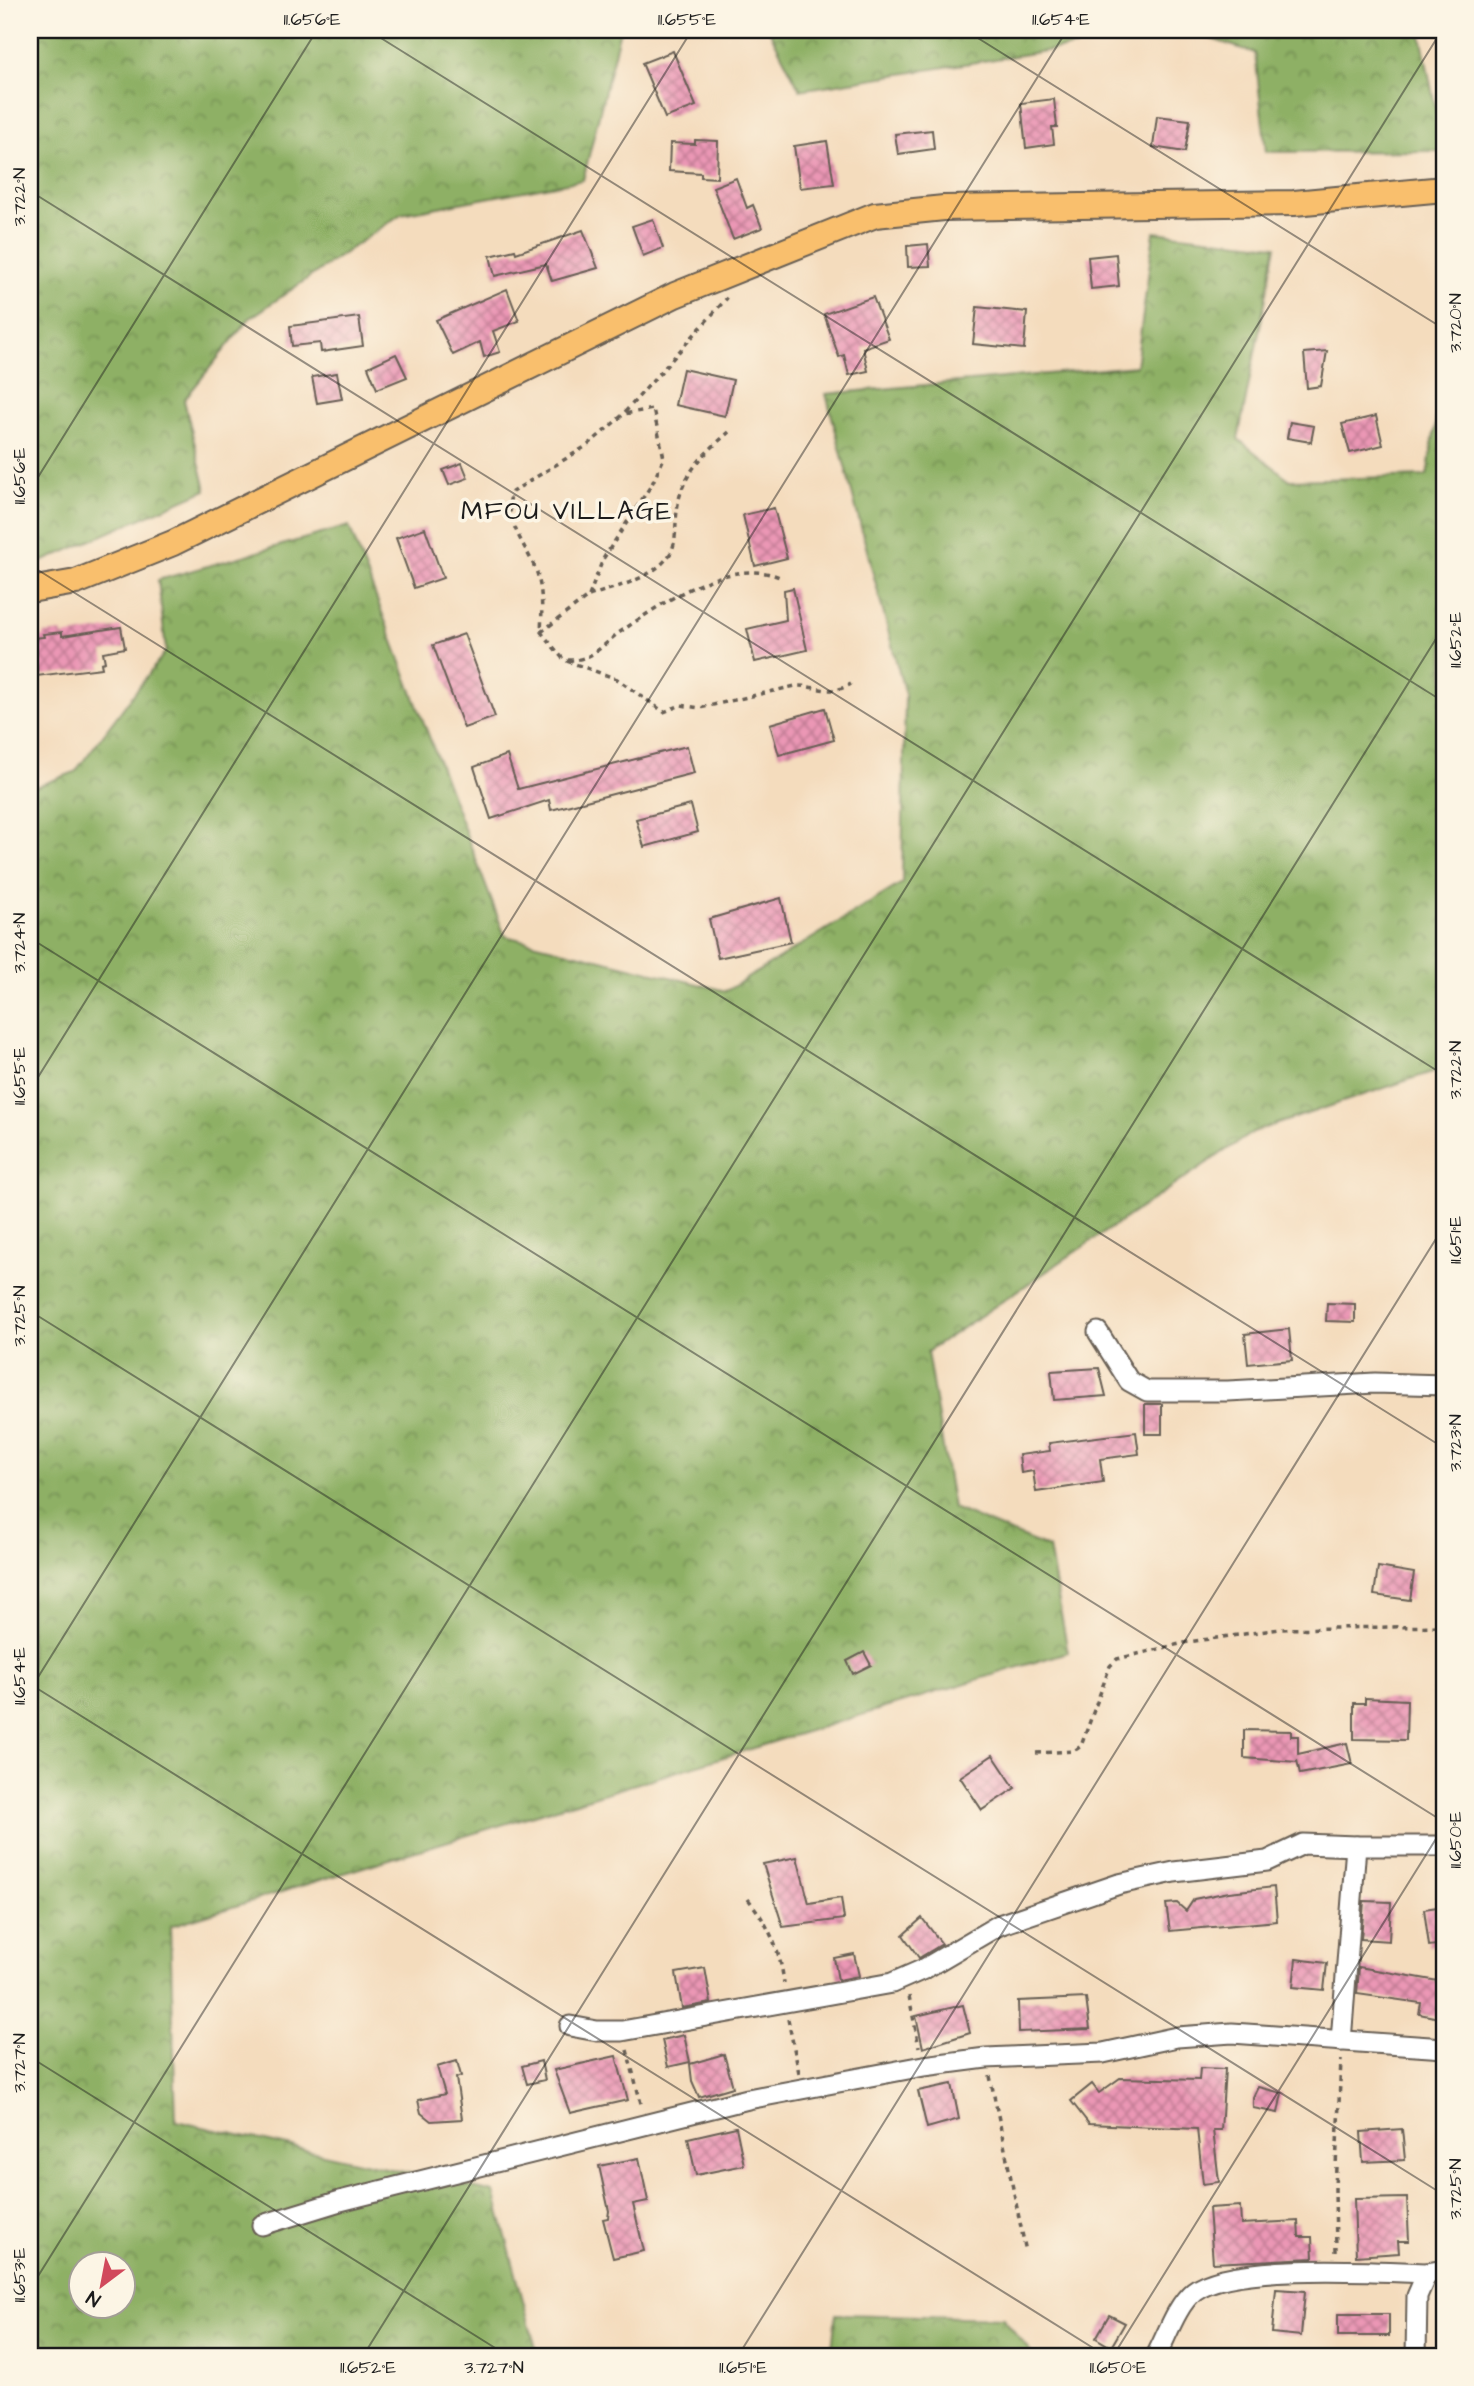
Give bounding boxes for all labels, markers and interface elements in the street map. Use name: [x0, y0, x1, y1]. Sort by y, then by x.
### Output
text: 11.656°E: [283, 7, 341, 32]
text: 11.655°E: [658, 7, 717, 32]
text: 11.654°E: [1032, 7, 1090, 32]
text: 3.722°N: [7, 168, 32, 226]
text: 3.720°N: [1443, 293, 1468, 353]
text: 11.656°E: [7, 447, 32, 505]
district label: MFOU VILLAGE: [461, 493, 673, 529]
text: 11.652°E: [1443, 612, 1468, 668]
text: 3.724°N: [7, 913, 32, 973]
text: 3.722°N: [1443, 1041, 1468, 1099]
text: 11.655°E: [7, 1046, 32, 1105]
text: 11.651°E: [1443, 1216, 1468, 1264]
text: 3.725°N: [7, 1285, 32, 1347]
text: 3.723°N: [1443, 1414, 1468, 1472]
text: 11.654°E: [7, 1647, 32, 1705]
text: 11.650°E: [1443, 1811, 1468, 1869]
text: 3.727°N: [7, 2033, 32, 2093]
text: 3.725°N: [1443, 2158, 1468, 2220]
text: 11.653°E: [7, 2247, 32, 2302]
north arrow: [66, 2250, 136, 2320]
text: N: [82, 2283, 106, 2313]
text: 11.652°E: [340, 2355, 396, 2380]
text: 3.727°N: [464, 2355, 524, 2380]
text: 11.651°E: [719, 2355, 767, 2380]
text: 11.650°E: [1089, 2355, 1147, 2380]

